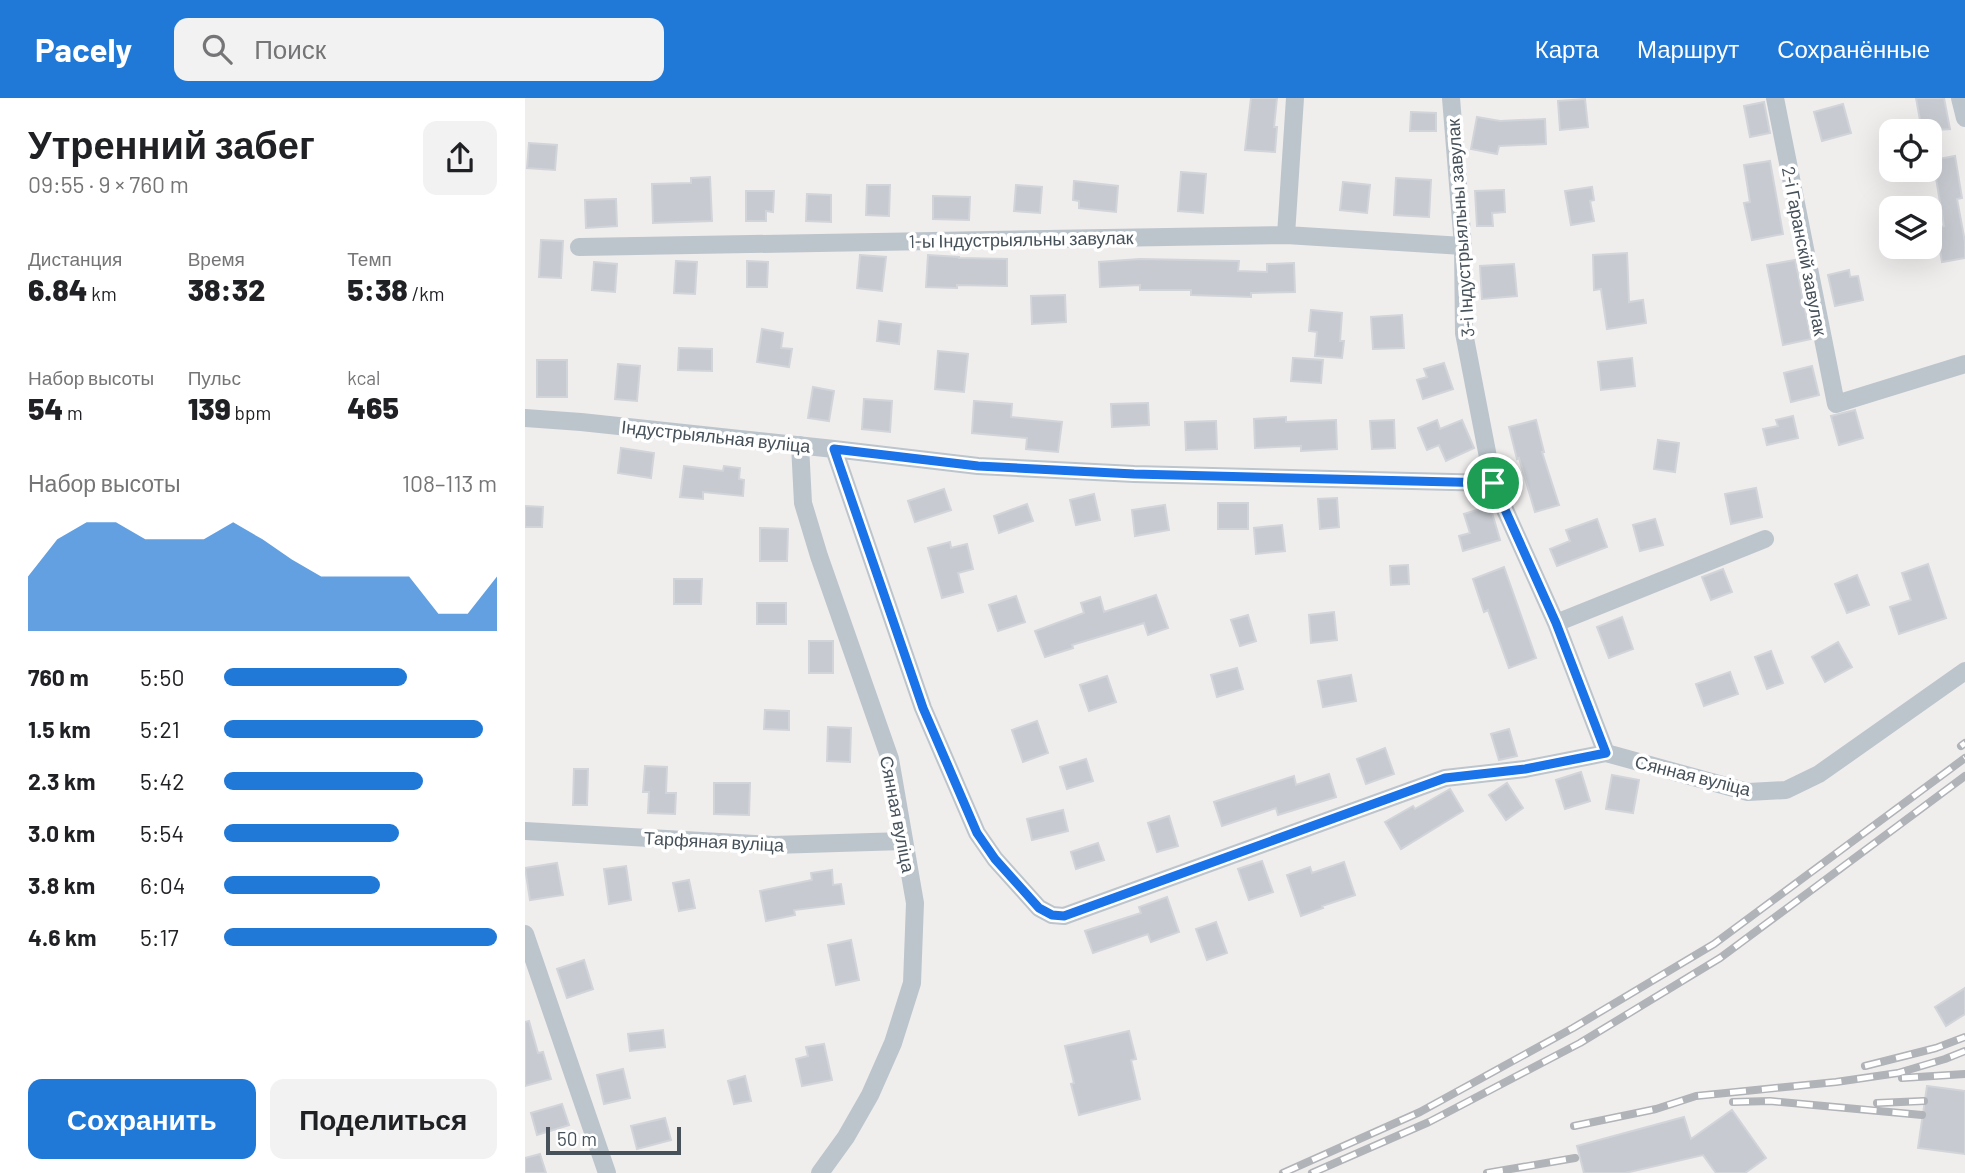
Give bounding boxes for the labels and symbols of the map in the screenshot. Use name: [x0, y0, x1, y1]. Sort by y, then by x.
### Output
street label: 3-і Індустрыяльны завулак: [1441, 118, 1479, 338]
street label: 2-і Гаранскій завулак: [1778, 164, 1832, 338]
street label: 1-ы Індустрыяльны завулак: [908, 226, 1134, 252]
street label: Індустрыяльная вуліца: [620, 415, 813, 457]
pin: [1463, 453, 1523, 513]
street label: Сянная вуліца: [1633, 750, 1754, 800]
street label: Сянная вуліца: [876, 754, 920, 875]
street label: Тарфяная вуліца: [643, 826, 786, 856]
scale bar: [546, 1124, 681, 1156]

